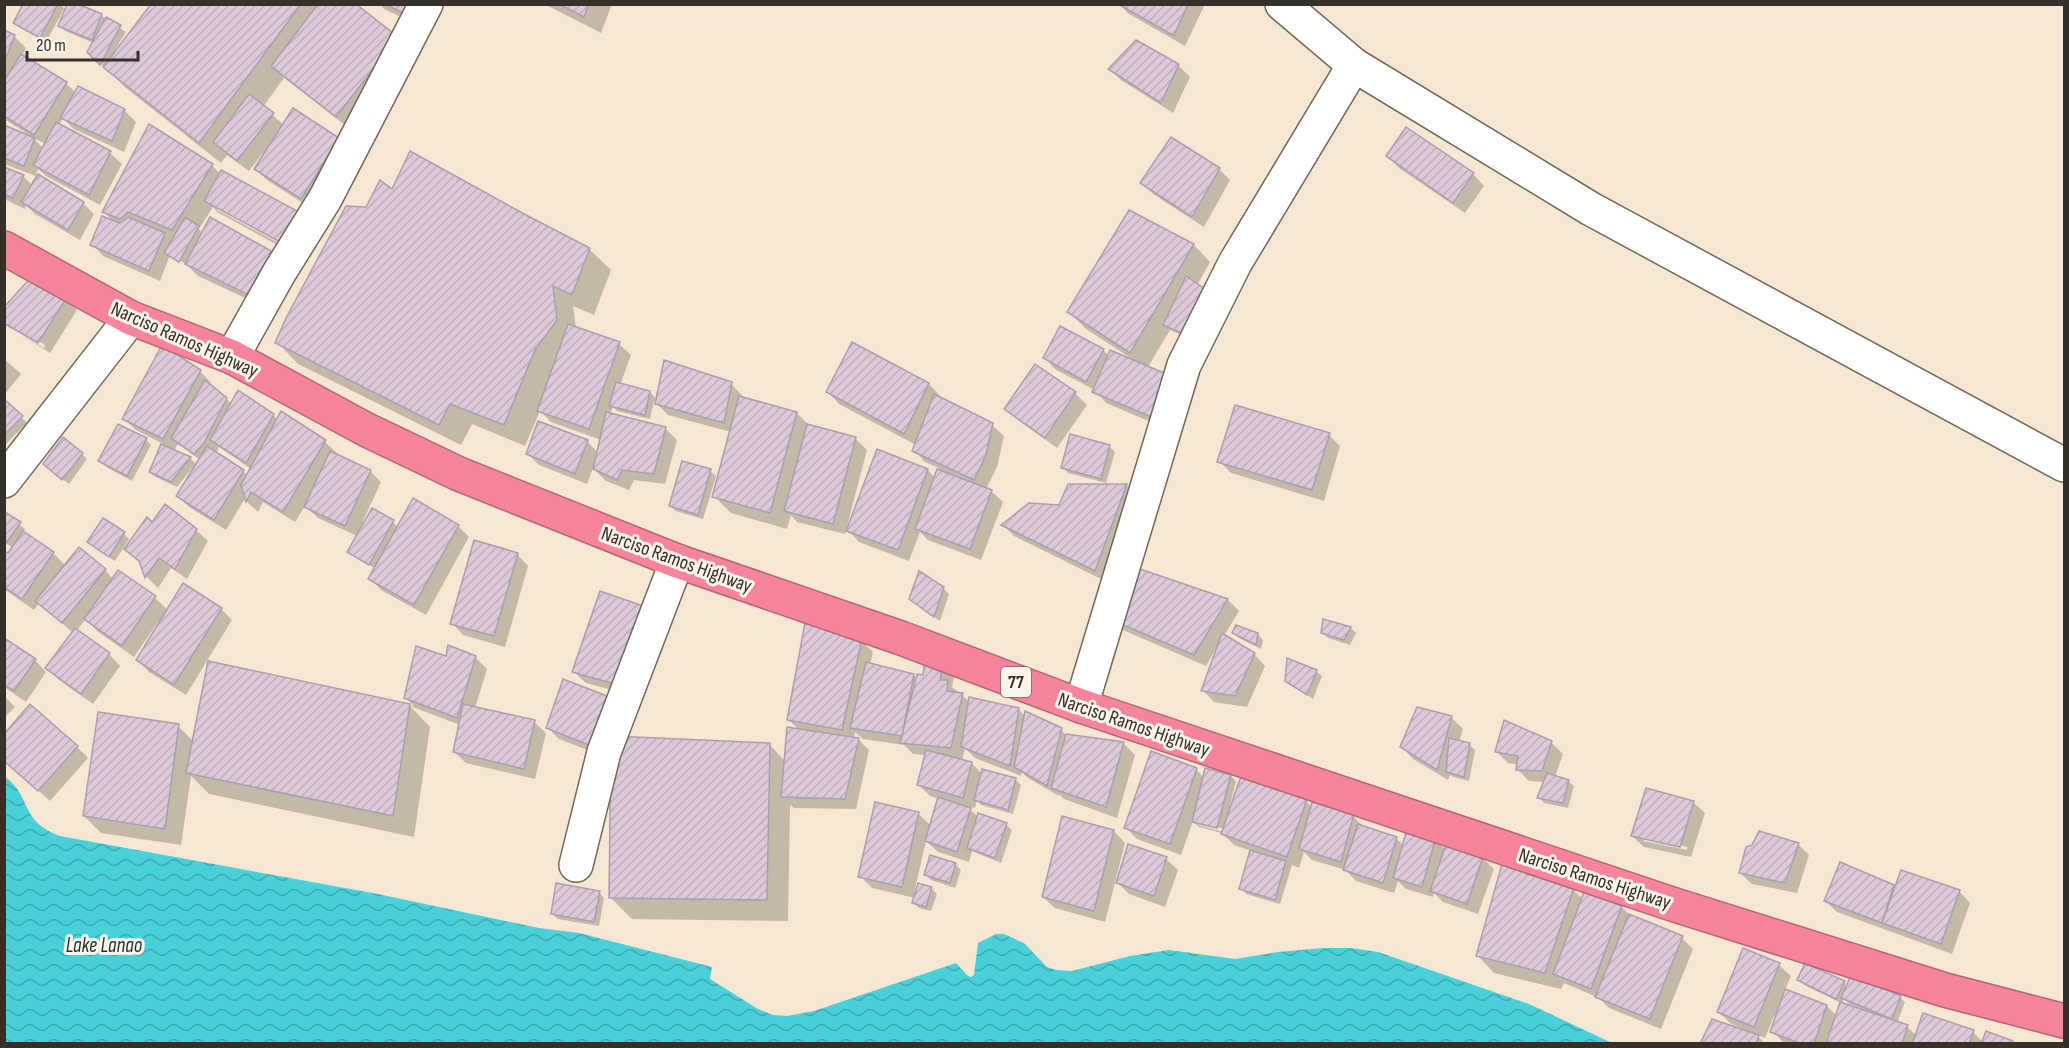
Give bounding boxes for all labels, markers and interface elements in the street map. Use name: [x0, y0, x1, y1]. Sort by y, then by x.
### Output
scale bar: [27, 24, 138, 62]
text: 20 m: [36, 35, 66, 56]
street label: Narciso Ramos Highway: [107, 297, 262, 383]
street label: Narciso Ramos Highway: [598, 522, 756, 598]
road number: 77: [1001, 667, 1031, 697]
street label: Narciso Ramos Highway: [1055, 688, 1213, 762]
street label: Narciso Ramos Highway: [1516, 843, 1674, 915]
water label: Lake Lanao: [66, 933, 143, 958]

